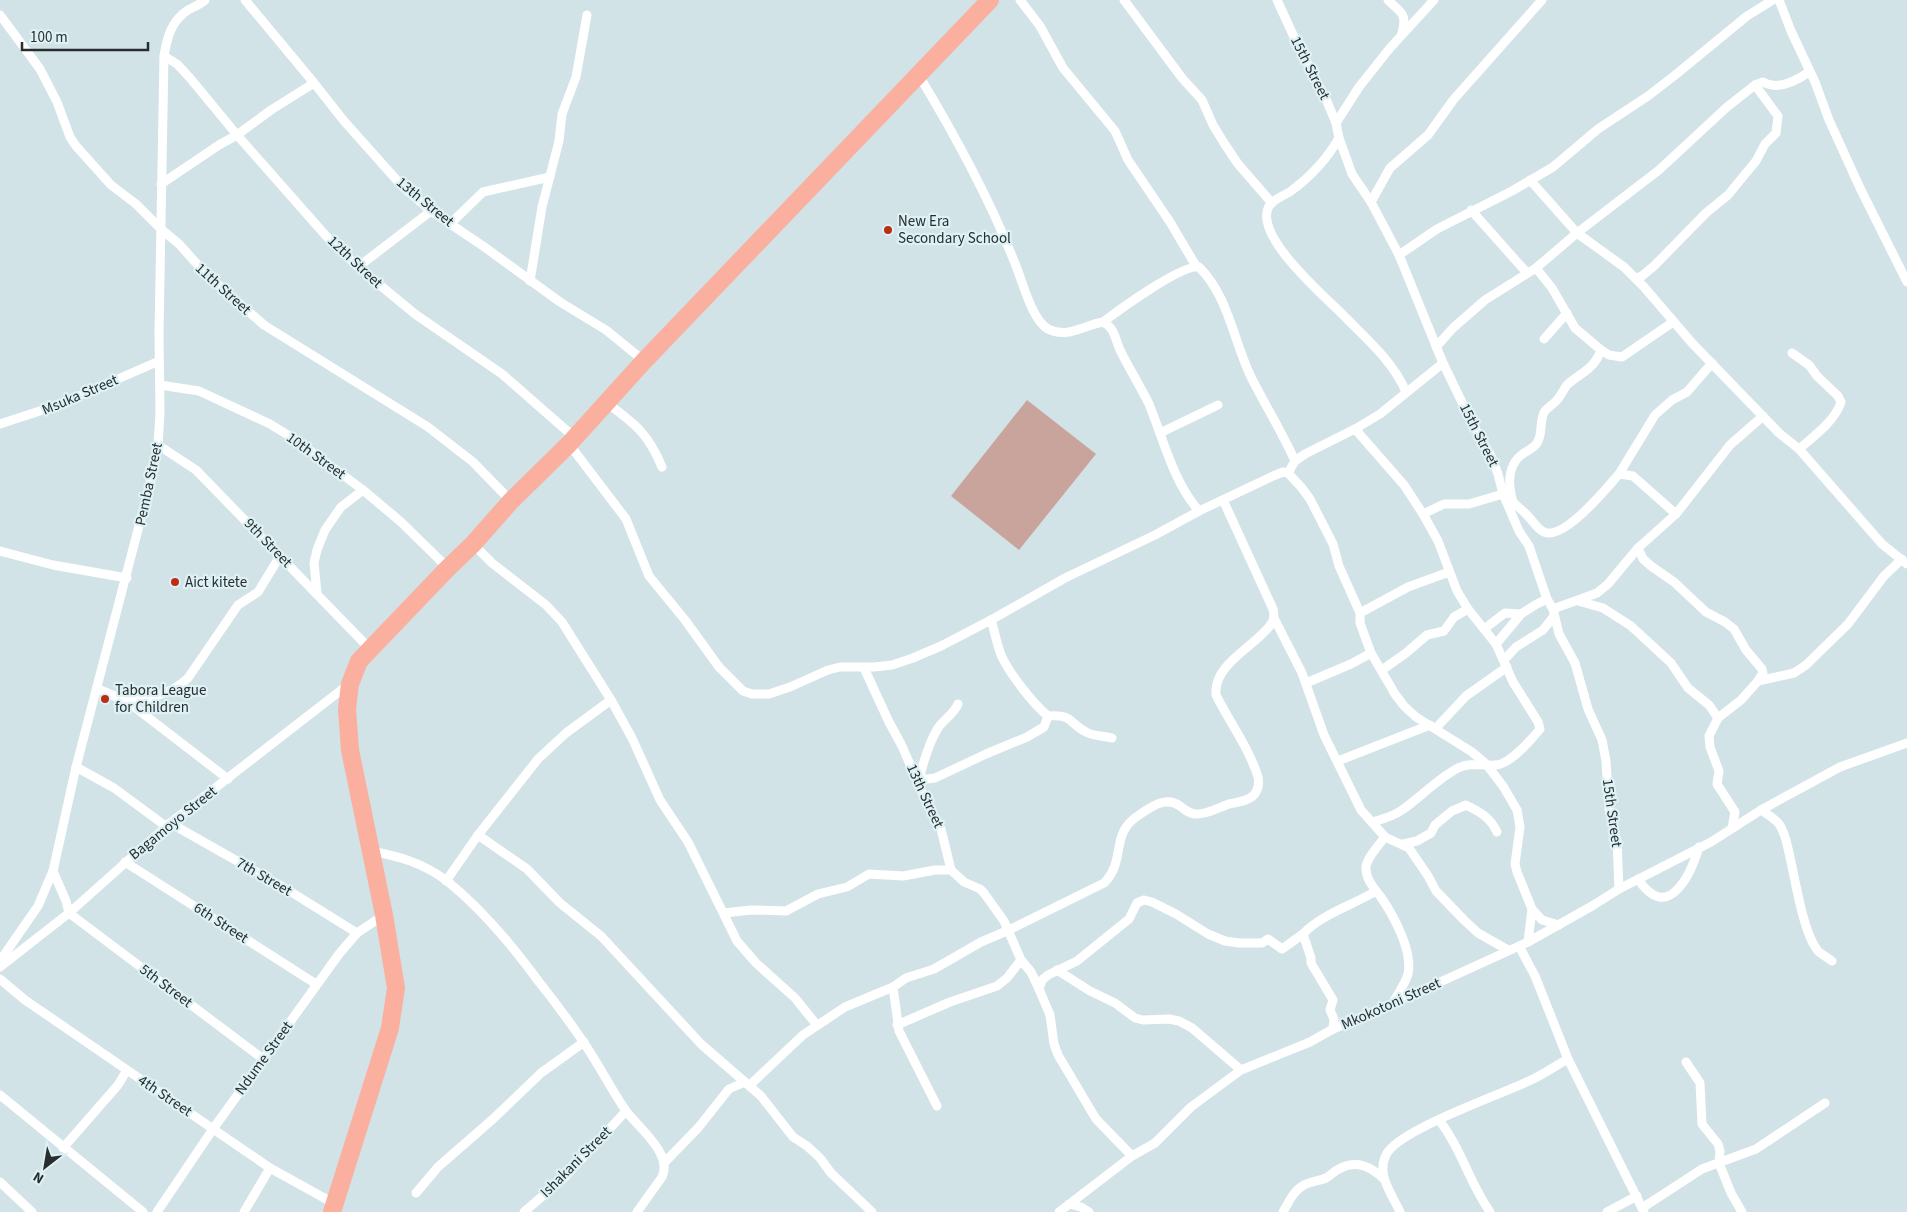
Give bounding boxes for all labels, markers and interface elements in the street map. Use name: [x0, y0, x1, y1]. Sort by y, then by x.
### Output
scale bar: [22, 20, 149, 52]
text: 100 m: [30, 27, 68, 48]
street label: 15th Street: [1285, 33, 1335, 103]
street label: 13th Street: [392, 172, 458, 232]
place label: New Era Secondary School: [898, 211, 1011, 249]
marker: New Era Secondary School: [882, 224, 894, 236]
street label: 12th Street: [323, 231, 387, 293]
street label: 11th Street: [190, 258, 256, 320]
street label: Msuka Street: [39, 370, 121, 420]
street label: 15th Street: [1454, 400, 1504, 470]
street label: 10th Street: [282, 427, 350, 485]
street label: Pemba Street: [130, 441, 168, 527]
street label: 9th Street: [239, 514, 297, 572]
place label: Aict kitete: [185, 572, 247, 593]
marker: Aict kitete: [169, 576, 181, 588]
place label: Tabora League for Children: [115, 680, 206, 718]
marker: Tabora League for Children: [99, 693, 111, 705]
street label: 13th Street: [901, 760, 949, 832]
street label: 15th Street: [1597, 778, 1627, 848]
street label: Bagamoyo Street: [125, 781, 221, 865]
street label: 7th Street: [232, 853, 296, 901]
street label: 6th Street: [190, 898, 252, 948]
street label: 5th Street: [135, 959, 197, 1013]
street label: Mkokotoni Street: [1338, 973, 1444, 1035]
street label: Ndume Street: [230, 1017, 298, 1099]
street label: 4th Street: [134, 1070, 196, 1122]
street label: Ishakani Street: [536, 1122, 616, 1202]
north arrow: [20, 1142, 70, 1192]
text: N: [30, 1166, 48, 1188]

